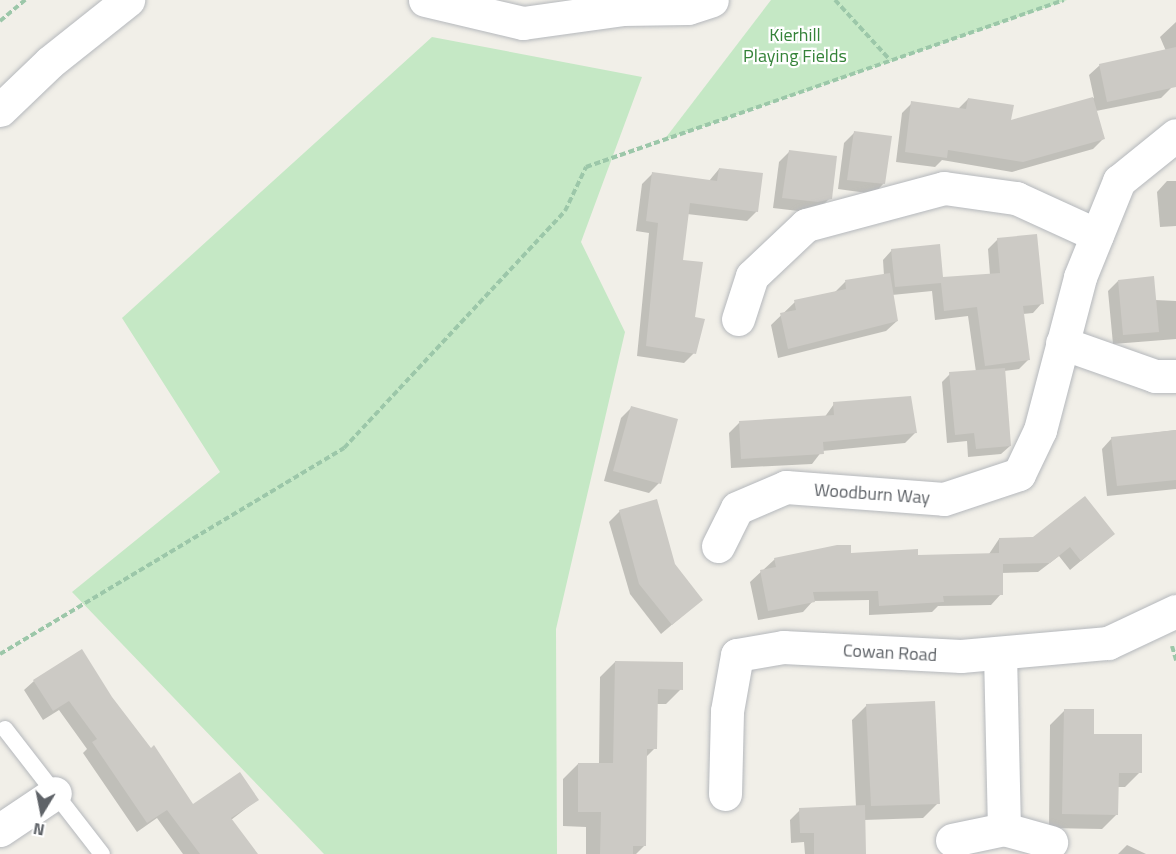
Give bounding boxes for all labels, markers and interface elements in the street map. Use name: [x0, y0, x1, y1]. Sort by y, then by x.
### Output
park label: Kierhill Playing Fields: [743, 25, 847, 68]
street label: Woodburn Way: [813, 479, 931, 509]
street label: Cowan Road: [842, 640, 938, 666]
north arrow: [12, 782, 72, 842]
text: N: [31, 817, 46, 843]

